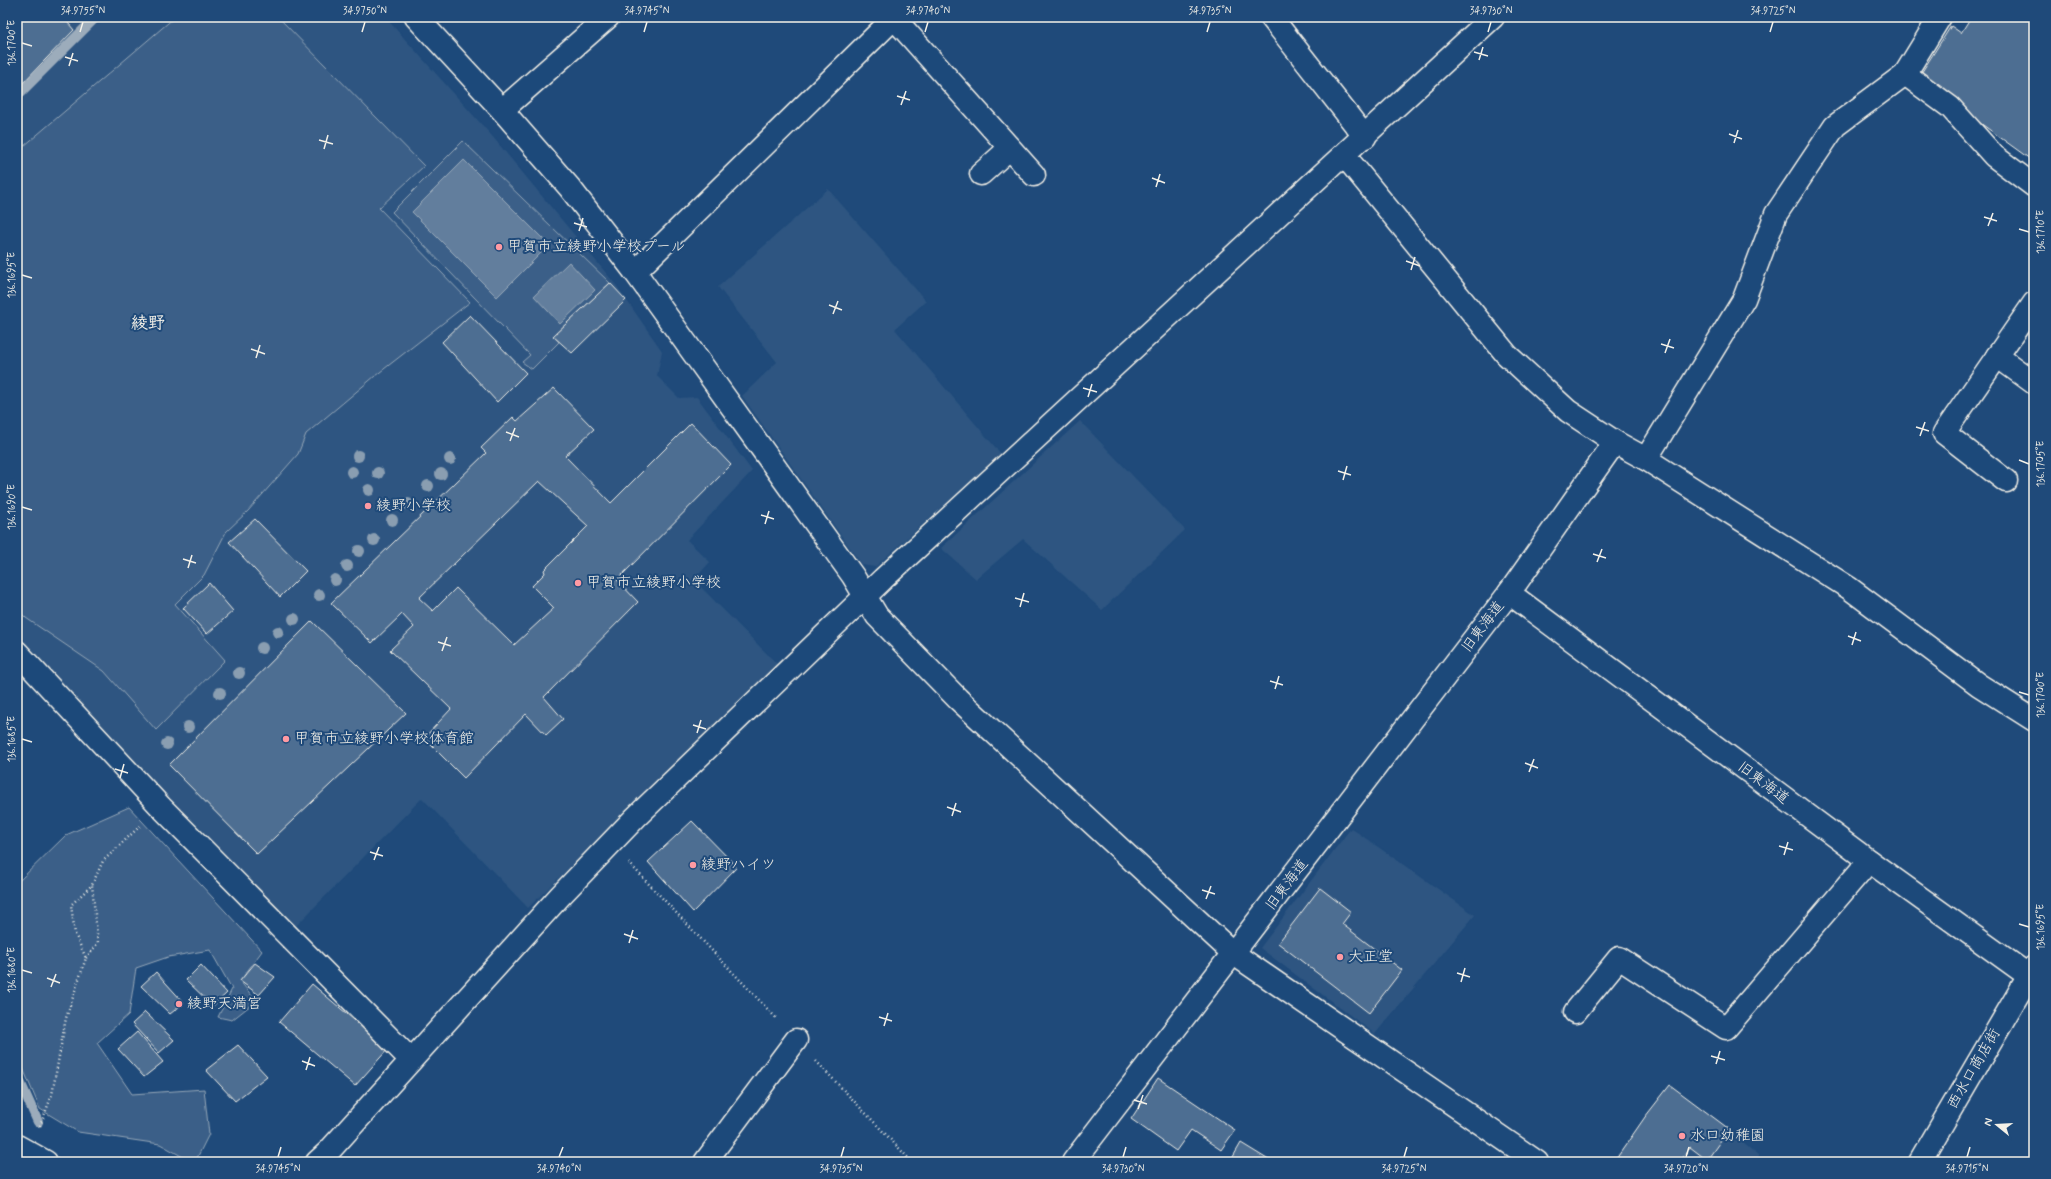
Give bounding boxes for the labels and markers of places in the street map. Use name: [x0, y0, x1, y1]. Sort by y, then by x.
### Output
place label: 甲賀市立綾野小学校プール: [507, 237, 685, 257]
marker: 甲賀市立綾野小学校プール: [494, 242, 504, 252]
place label: 綾野小学校: [376, 496, 451, 516]
marker: 綾野小学校: [363, 501, 373, 511]
place label: 甲賀市立綾野小学校: [586, 573, 721, 593]
marker: 甲賀市立綾野小学校: [573, 578, 583, 588]
place label: 甲賀市立綾野小学校体育館: [294, 729, 474, 749]
marker: 甲賀市立綾野小学校体育館: [281, 734, 291, 744]
place label: 綾野ハイツ: [701, 855, 776, 875]
marker: 綾野ハイツ: [688, 860, 698, 870]
place label: 大正堂: [1348, 947, 1393, 967]
marker: 大正堂: [1335, 952, 1345, 962]
place label: 綾野天満宮: [187, 994, 262, 1014]
marker: 綾野天満宮: [174, 999, 184, 1009]
place label: 水口幼稚園: [1690, 1126, 1765, 1146]
marker: 水口幼稚園: [1677, 1131, 1687, 1141]

